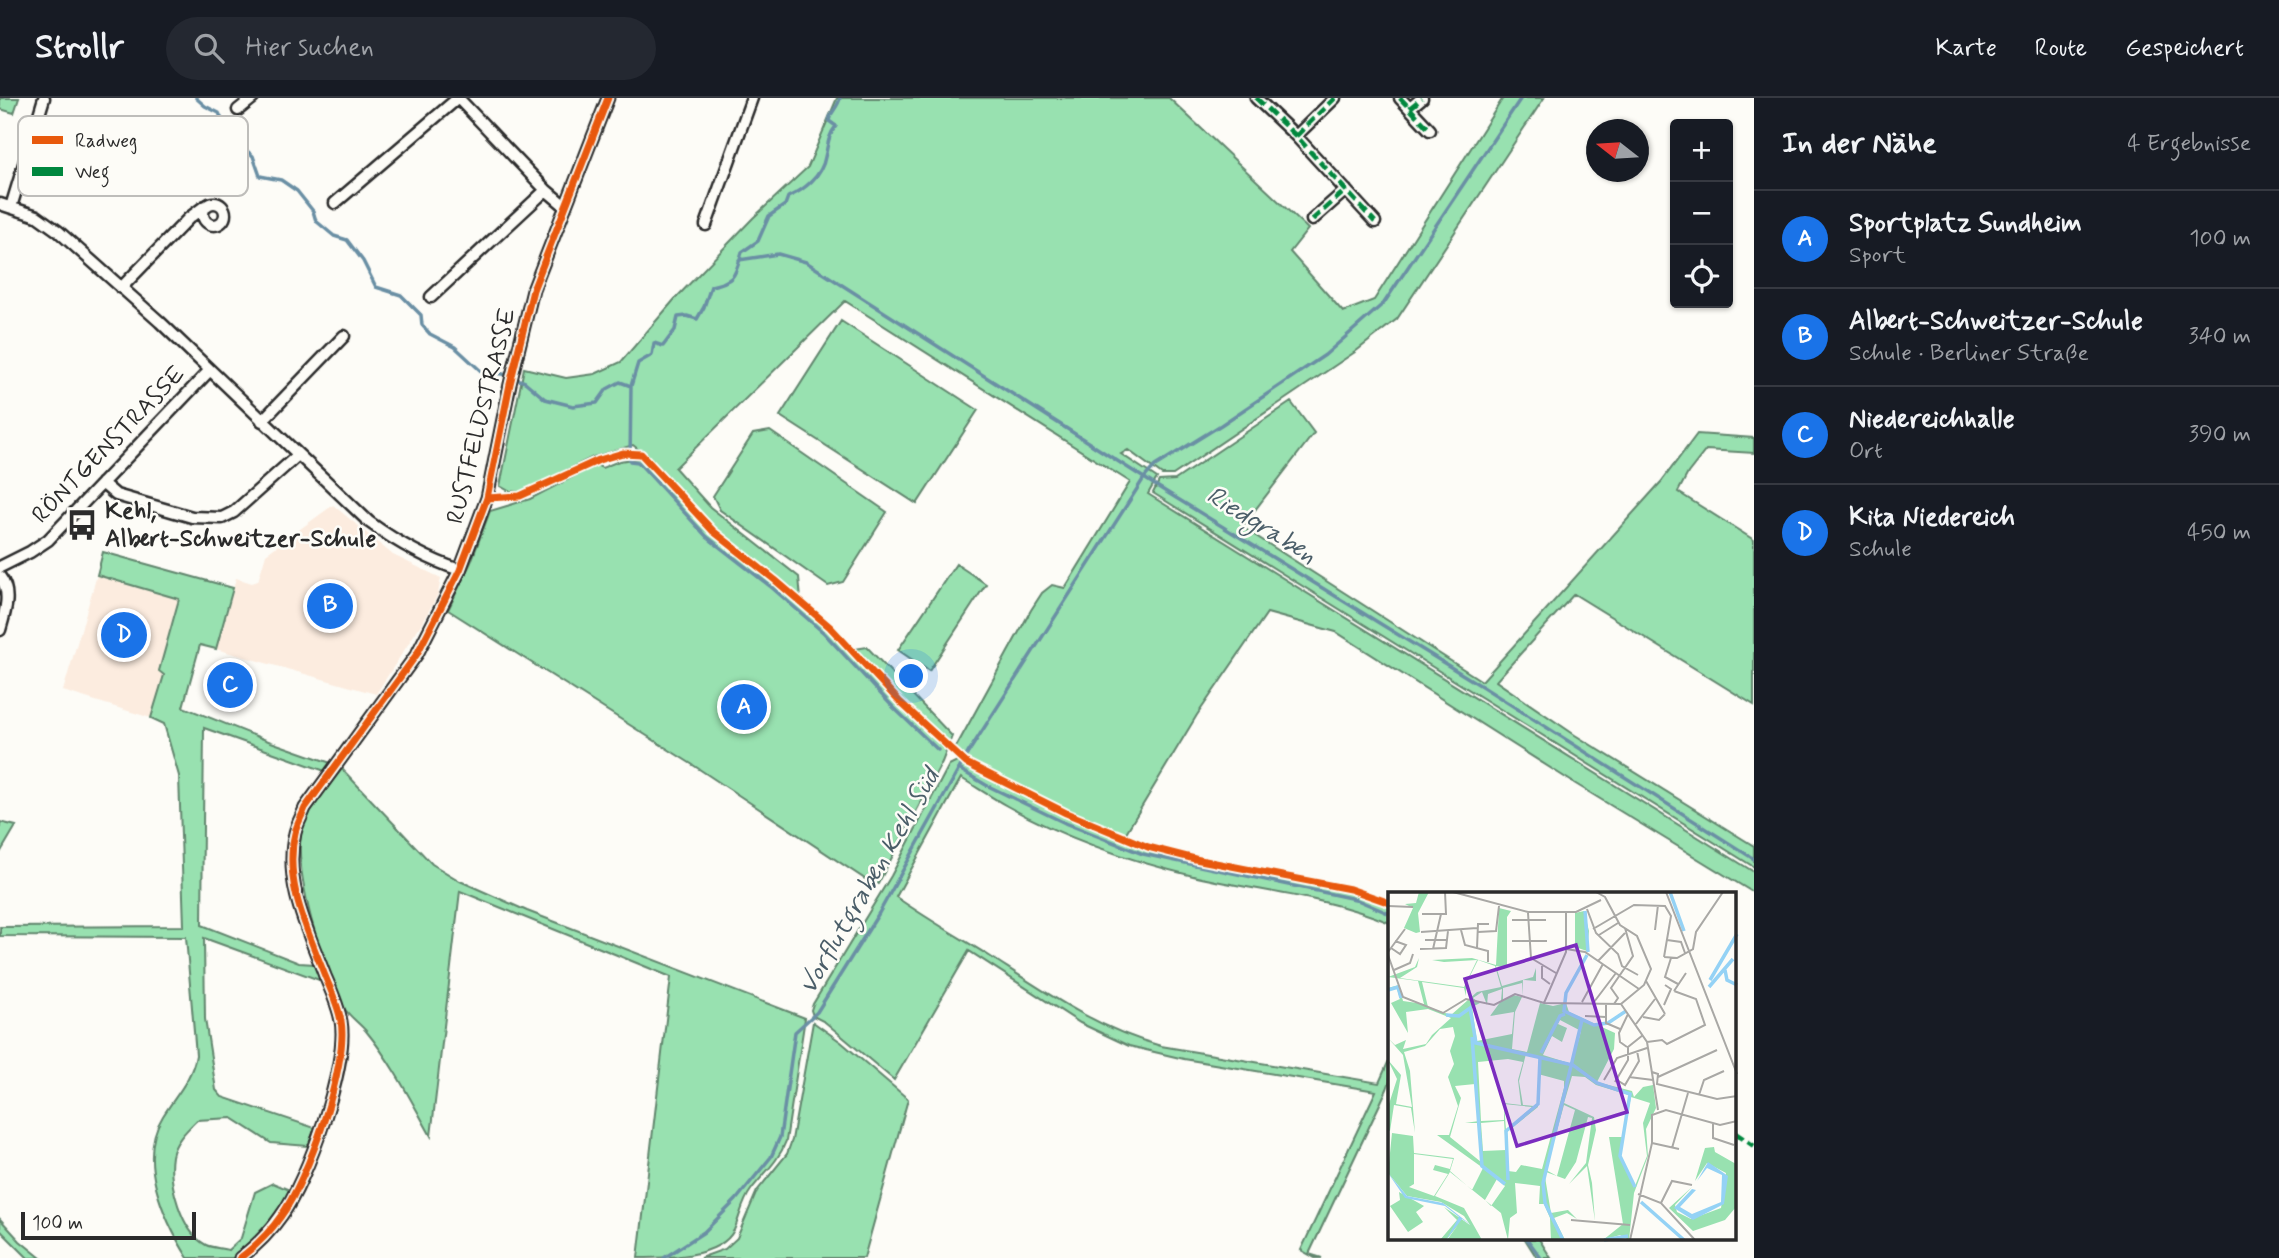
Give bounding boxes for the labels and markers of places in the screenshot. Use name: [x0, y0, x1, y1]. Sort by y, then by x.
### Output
place label: Kehl, Albert-Schweitzer-Schule: [105, 496, 376, 555]
bus stop icon: Kehl, Albert-Schweitzer-Schule: [65, 508, 99, 542]
pin: B: [307, 580, 353, 632]
pin: D: [101, 609, 147, 661]
pin: C: [207, 659, 253, 711]
pin: A: [721, 681, 767, 733]

